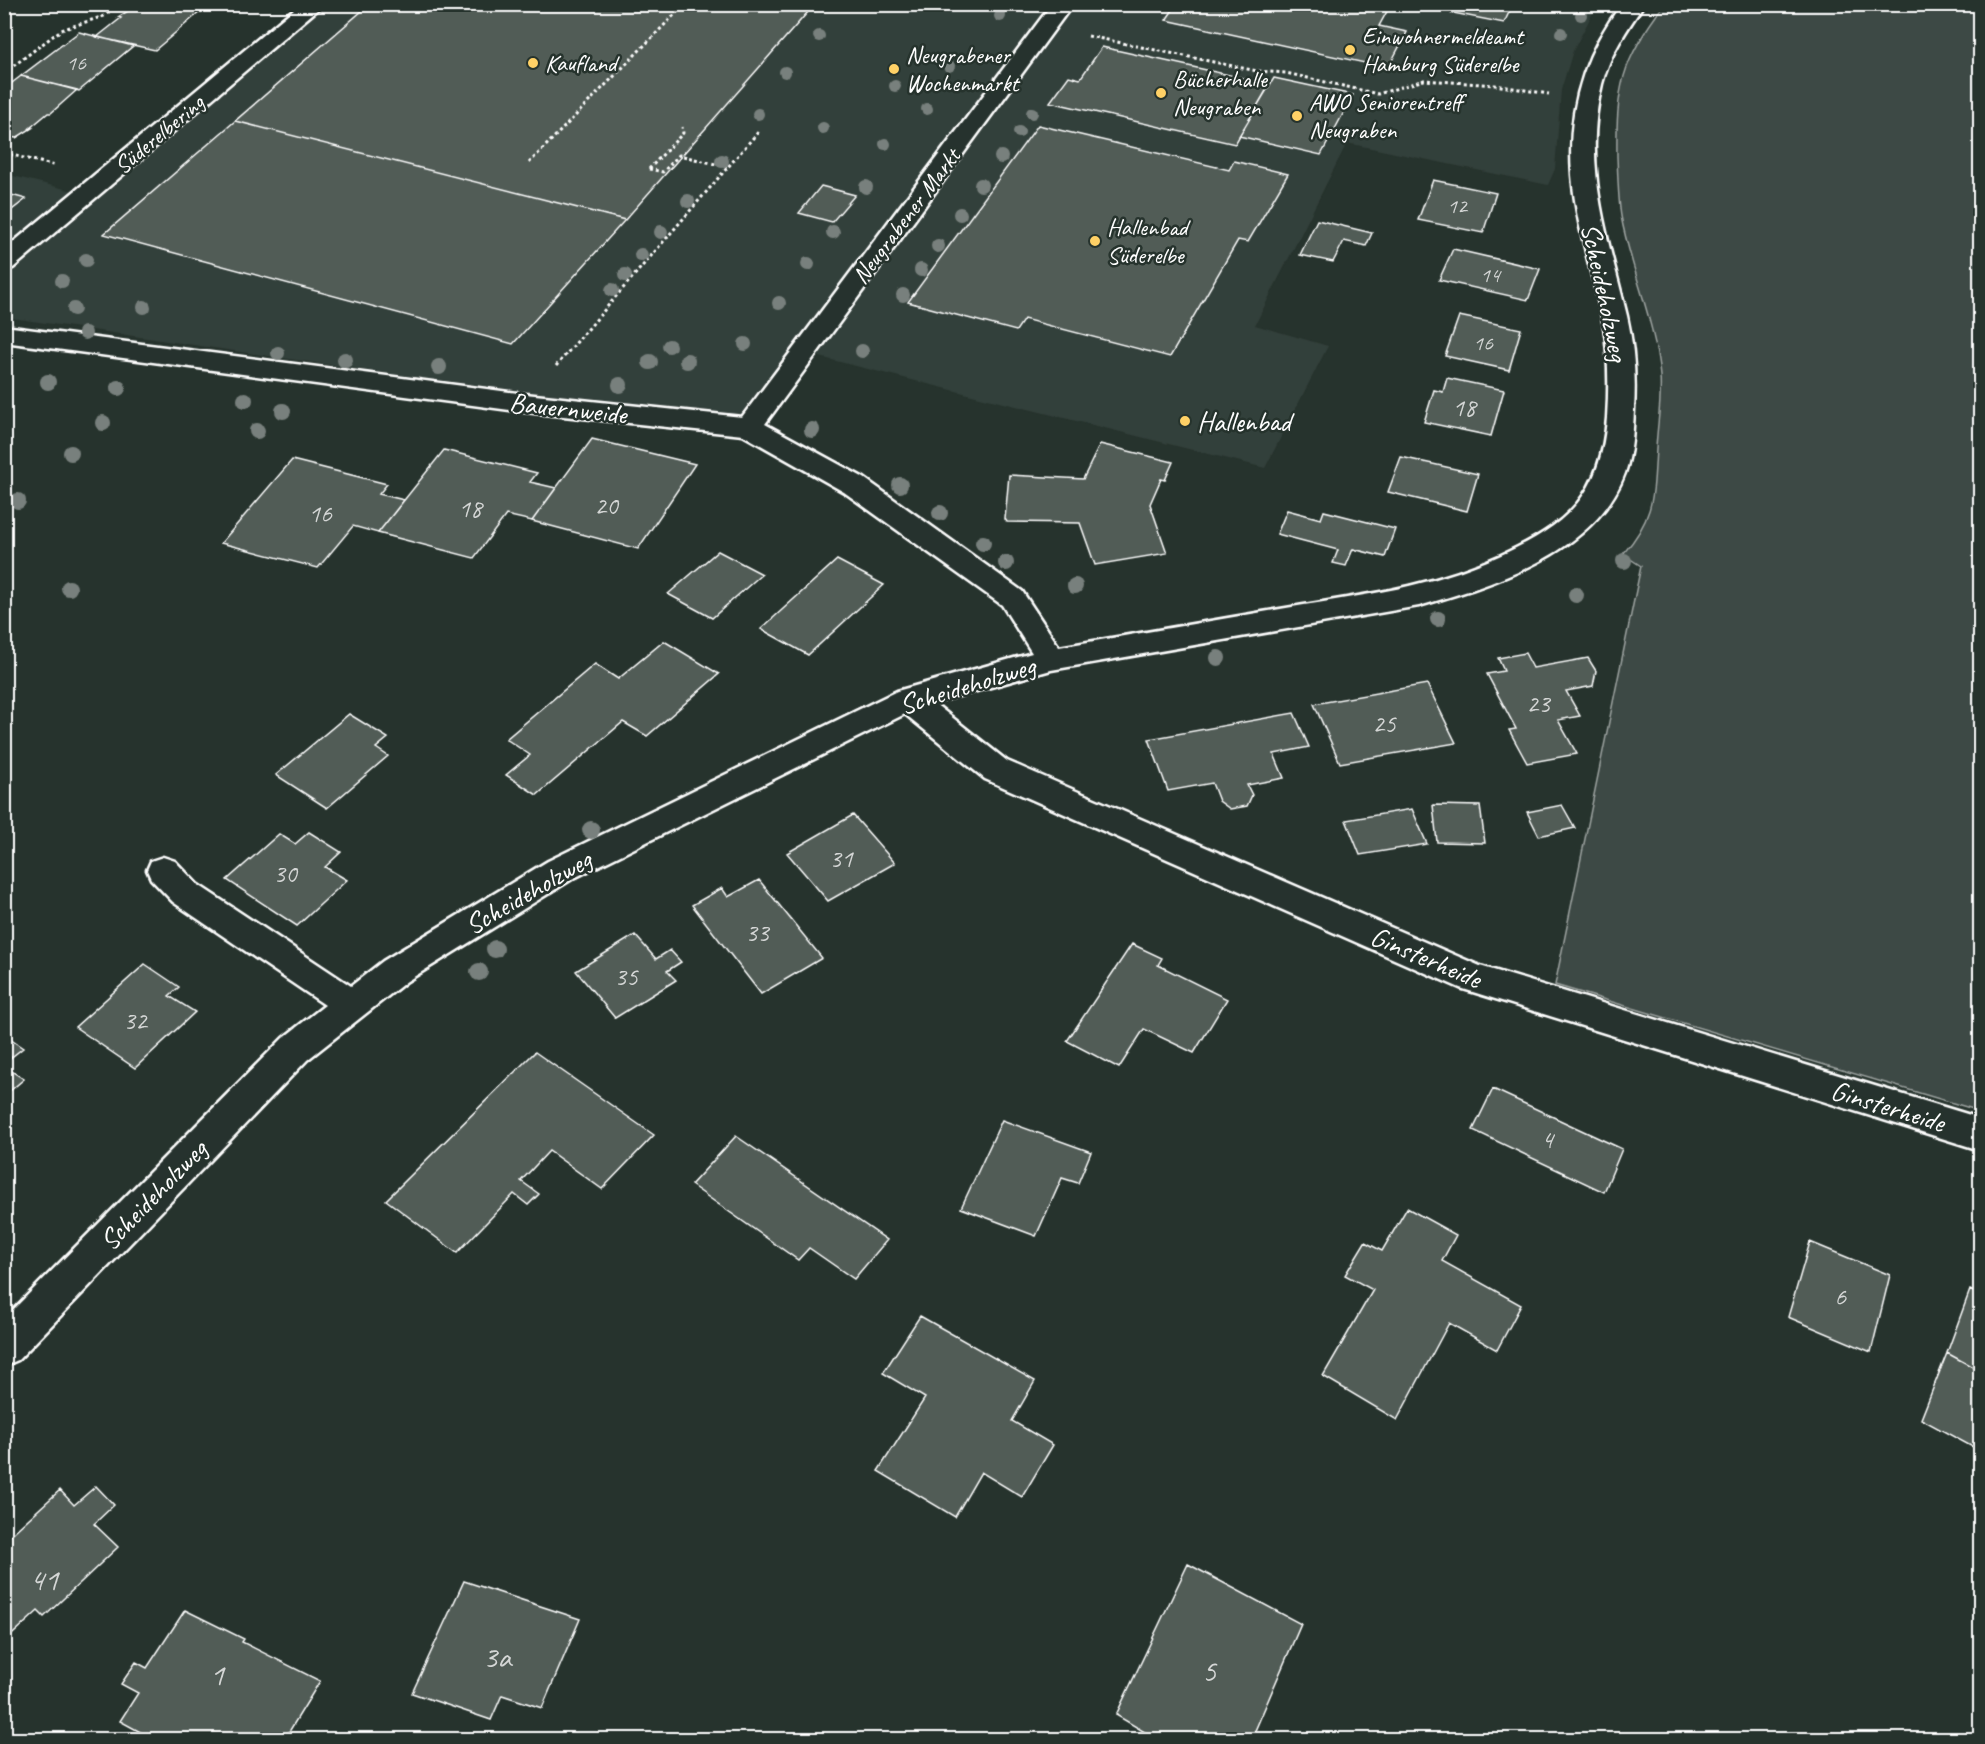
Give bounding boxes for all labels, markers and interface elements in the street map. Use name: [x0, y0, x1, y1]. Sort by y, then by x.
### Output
place label: Einwohnermeldeamt Hamburg Süderelbe: [1362, 21, 1525, 79]
place label: Neugrabener Wochenmarkt: [906, 40, 1020, 98]
marker: Einwohnermeldeamt Hamburg Süderelbe: [1343, 43, 1357, 57]
place label: Kaufland: [545, 48, 620, 78]
house number: 16: [66, 49, 87, 77]
marker: Kaufland: [526, 56, 540, 70]
marker: Neugrabener Wochenmarkt: [887, 62, 901, 76]
place label: Bücherhalle Neugraben: [1173, 64, 1269, 122]
marker: Bücherhalle Neugraben: [1154, 86, 1168, 100]
street label: Süderelbering: [108, 87, 212, 181]
place label: AWO Seniorentreff Neugraben: [1309, 87, 1467, 145]
marker: AWO Seniorentreff Neugraben: [1290, 109, 1304, 123]
street label: Neugrabener Markt: [845, 141, 968, 290]
house number: 12: [1447, 192, 1469, 220]
place label: Hallenbad Süderelbe: [1107, 212, 1191, 270]
street label: Scheideholzweg: [1573, 220, 1637, 366]
marker: Hallenbad Süderelbe: [1088, 234, 1102, 248]
house number: 14: [1480, 261, 1502, 289]
house number: 16: [1473, 329, 1494, 357]
street label: Bauernweide: [508, 384, 630, 432]
house number: 18: [1452, 391, 1478, 424]
place label: Hallenbad: [1197, 404, 1295, 439]
marker: Hallenbad: [1178, 414, 1192, 428]
house number: 20: [594, 489, 620, 522]
house number: 18: [458, 492, 484, 525]
house number: 16: [308, 497, 333, 530]
street label: Scheideholzweg: [895, 647, 1041, 722]
house number: 23: [1526, 687, 1552, 720]
house number: 25: [1372, 707, 1397, 740]
street label: Scheideholzweg: [459, 841, 599, 942]
house number: 31: [829, 842, 854, 875]
house number: 30: [273, 857, 299, 890]
house number: 33: [745, 916, 771, 949]
street label: Ginsterheide: [1365, 918, 1488, 997]
house number: 35: [614, 960, 639, 993]
house number: 32: [123, 1004, 149, 1037]
street label: Ginsterheide: [1827, 1072, 1951, 1140]
house number: 4: [1541, 1123, 1555, 1156]
street label: Scheideholzweg: [92, 1131, 216, 1258]
house number: 6: [1834, 1280, 1847, 1313]
house number: 41: [30, 1559, 60, 1600]
house number: 3a: [483, 1636, 513, 1677]
house number: 5: [1202, 1650, 1218, 1691]
house number: 1: [210, 1654, 226, 1695]

